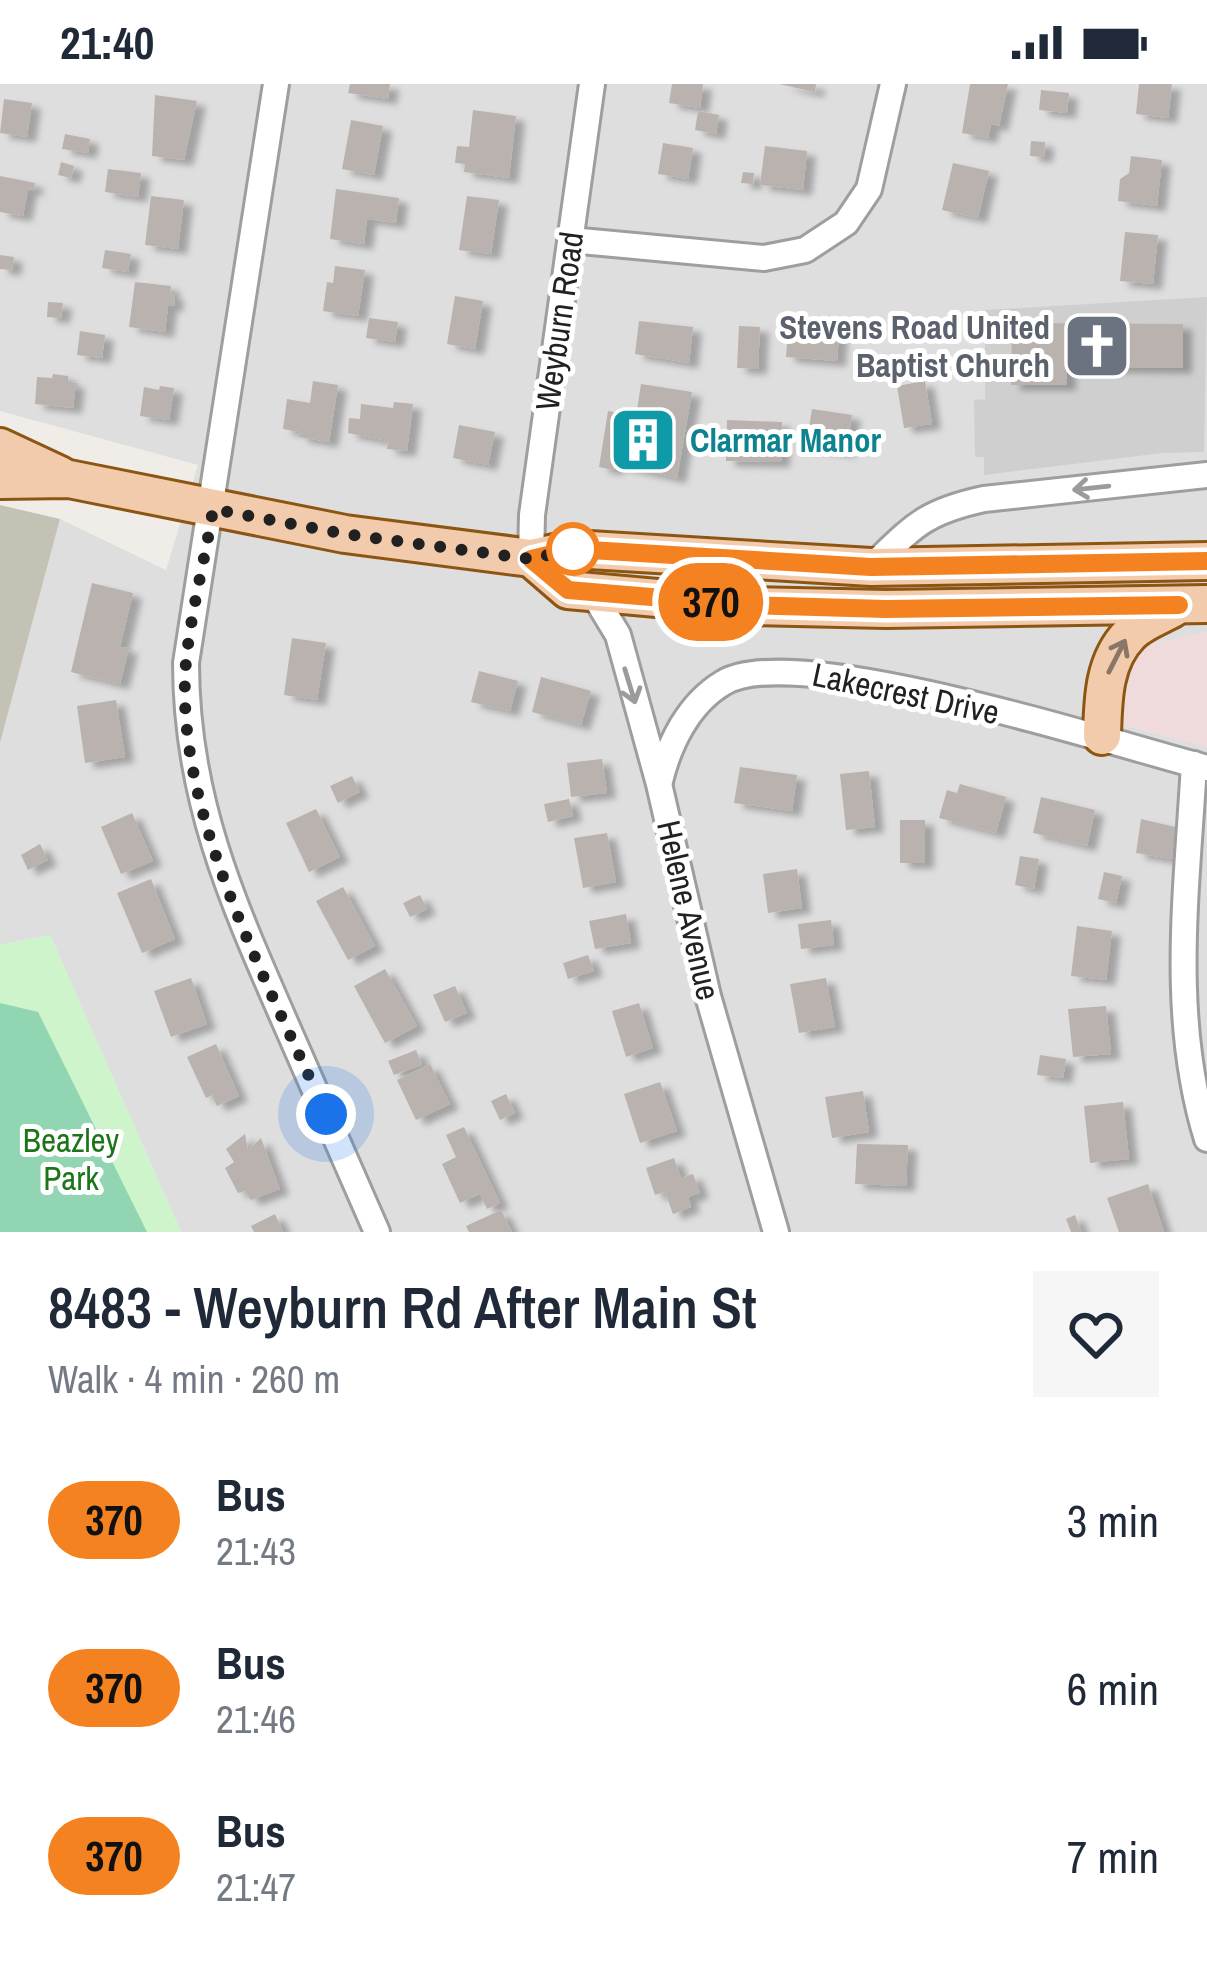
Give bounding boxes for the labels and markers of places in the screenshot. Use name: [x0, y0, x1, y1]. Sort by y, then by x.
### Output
place label: Stevens Road United Baptist Church: [779, 305, 1050, 387]
church icon: Stevens Road United Baptist Church: [1062, 311, 1132, 381]
building icon: Clarmar Manor: [608, 405, 678, 475]
place label: Clarmar Manor: [690, 418, 881, 462]
unlabelled marker: [548, 524, 598, 574]

